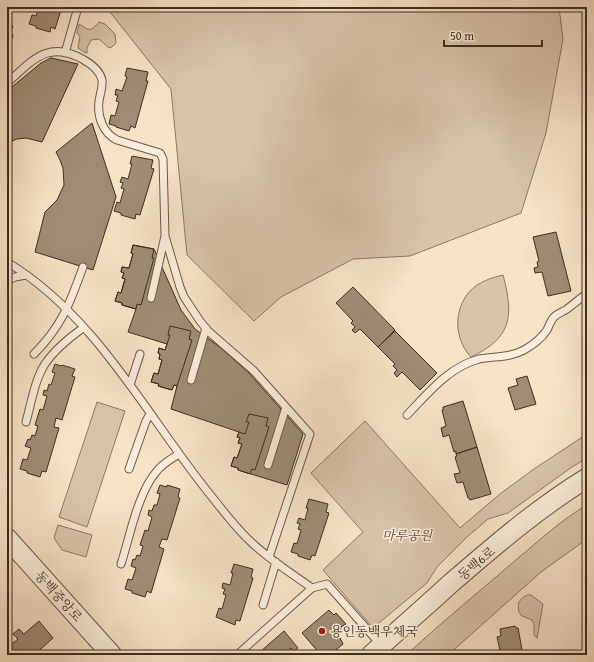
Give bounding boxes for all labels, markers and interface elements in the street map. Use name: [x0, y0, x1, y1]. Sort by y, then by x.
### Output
scale bar: [444, 22, 542, 48]
text: 50 m: [450, 27, 474, 44]
park label: 마루공원: [382, 526, 434, 545]
street label: 동백6로: [453, 542, 500, 585]
street label: 동백중앙로: [31, 567, 87, 626]
place label: 용인동백우체국: [330, 622, 418, 641]
marker: 용인동백우체국: [317, 626, 327, 636]

